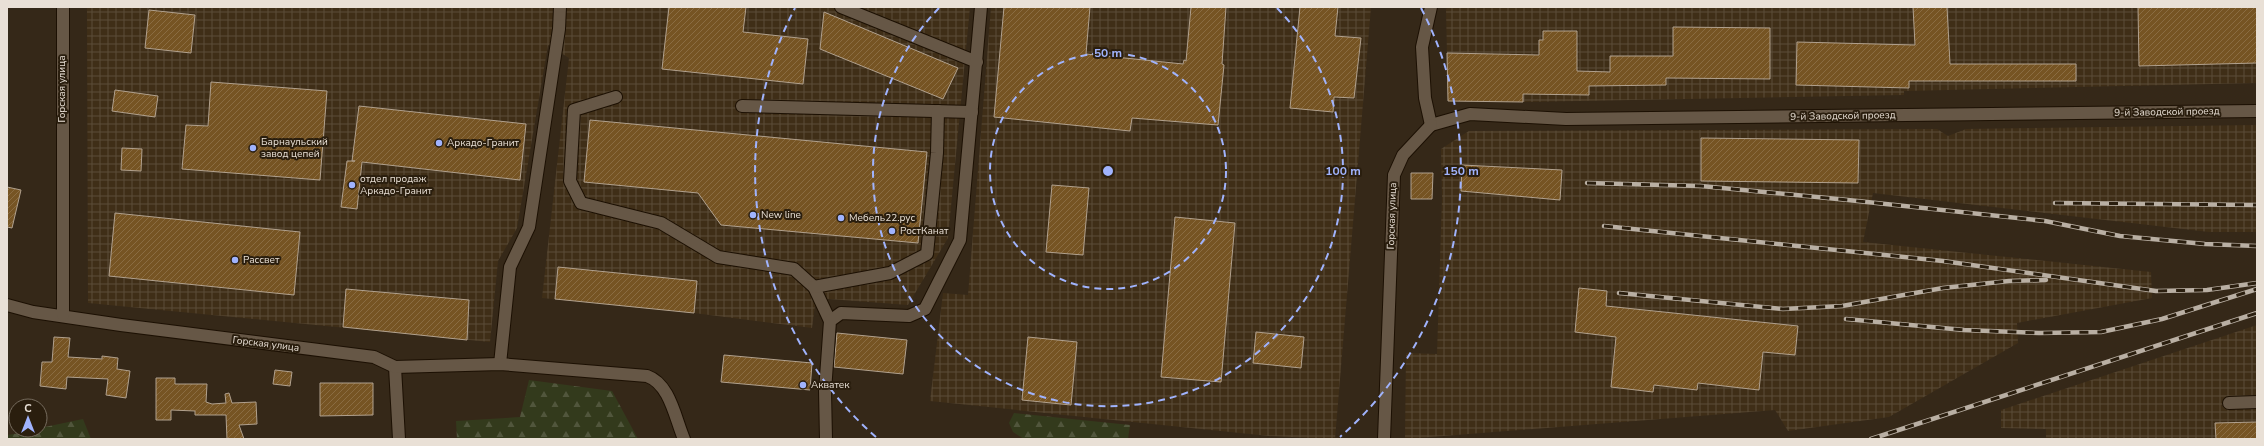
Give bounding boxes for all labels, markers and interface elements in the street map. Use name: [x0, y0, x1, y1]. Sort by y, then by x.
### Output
text: 50 m: [1094, 45, 1122, 61]
street label: Горская улица: [55, 55, 69, 123]
street label: 9-й Заводской проезд: [2114, 104, 2220, 120]
street label: 9-й Заводской проезд: [1790, 108, 1896, 124]
place label: Барнаульский завод цепей: [261, 135, 328, 161]
place label: Аркадо-Гранит: [447, 136, 519, 150]
marker: Аркадо-Гранит: [434, 138, 444, 148]
marker: Барнаульский завод цепей: [248, 143, 258, 153]
text: 100 m: [1325, 163, 1361, 179]
text: 150 m: [1443, 163, 1479, 179]
centre of rings: [1101, 164, 1115, 178]
place label: отдел продаж Аркадо-Гранит: [360, 172, 432, 198]
marker: отдел продаж Аркадо-Гранит: [347, 180, 357, 190]
street label: Горская улица: [1384, 182, 1400, 250]
place label: New line: [761, 208, 801, 222]
marker: New line: [748, 210, 758, 220]
place label: Мебель22.рус: [849, 211, 915, 225]
marker: Мебель22.рус: [836, 213, 846, 223]
place label: РостКанат: [900, 224, 949, 238]
marker: РостКанат: [887, 226, 897, 236]
place label: Рассвет: [243, 253, 280, 267]
marker: Рассвет: [230, 255, 240, 265]
street label: Горская улица: [232, 333, 300, 355]
place label: Акватек: [811, 378, 850, 392]
marker: Акватек: [798, 380, 808, 390]
north arrow: [8, 398, 48, 438]
text: С: [24, 401, 32, 416]

